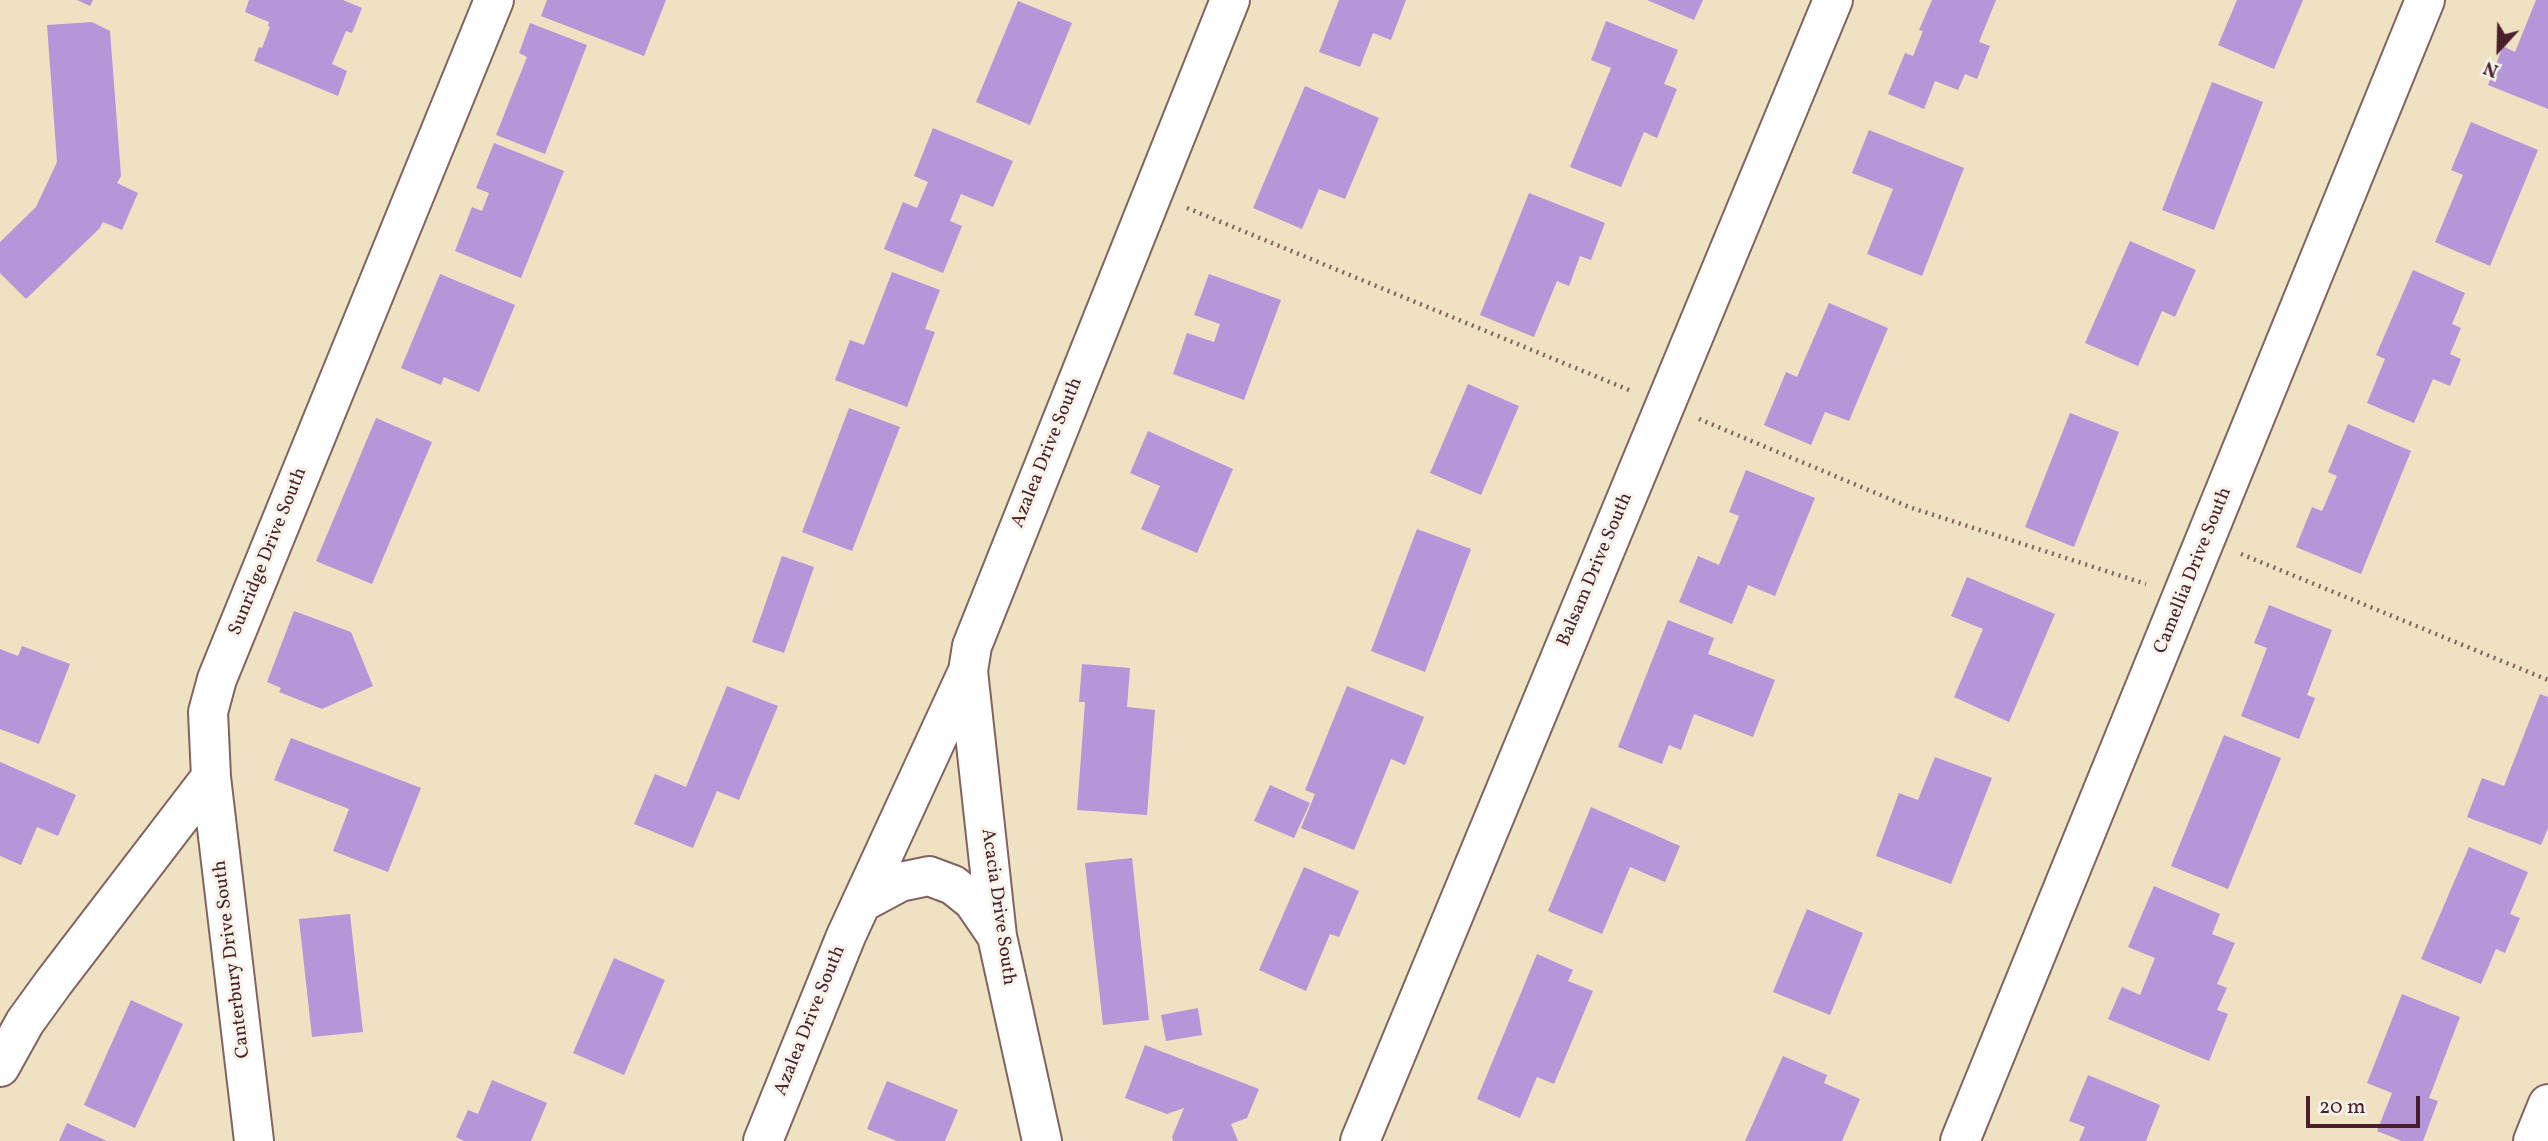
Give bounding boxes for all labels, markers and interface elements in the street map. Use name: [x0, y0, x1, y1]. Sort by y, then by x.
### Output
north arrow: [2464, 14, 2534, 84]
text: N: [2480, 54, 2502, 83]
street label: Azalea Drive South: [1007, 375, 1089, 531]
street label: Sunridge Drive South: [225, 465, 313, 639]
street label: Camellia Drive South: [2150, 484, 2238, 658]
street label: Balsam Drive South: [1553, 490, 1639, 650]
street label: Acacia Drive South: [975, 827, 1019, 987]
street label: Canterbury Drive South: [210, 859, 256, 1059]
street label: Azalea Drive South: [770, 943, 852, 1099]
scale bar: [2310, 1082, 2424, 1126]
text: 20 m: [2319, 1093, 2365, 1122]

